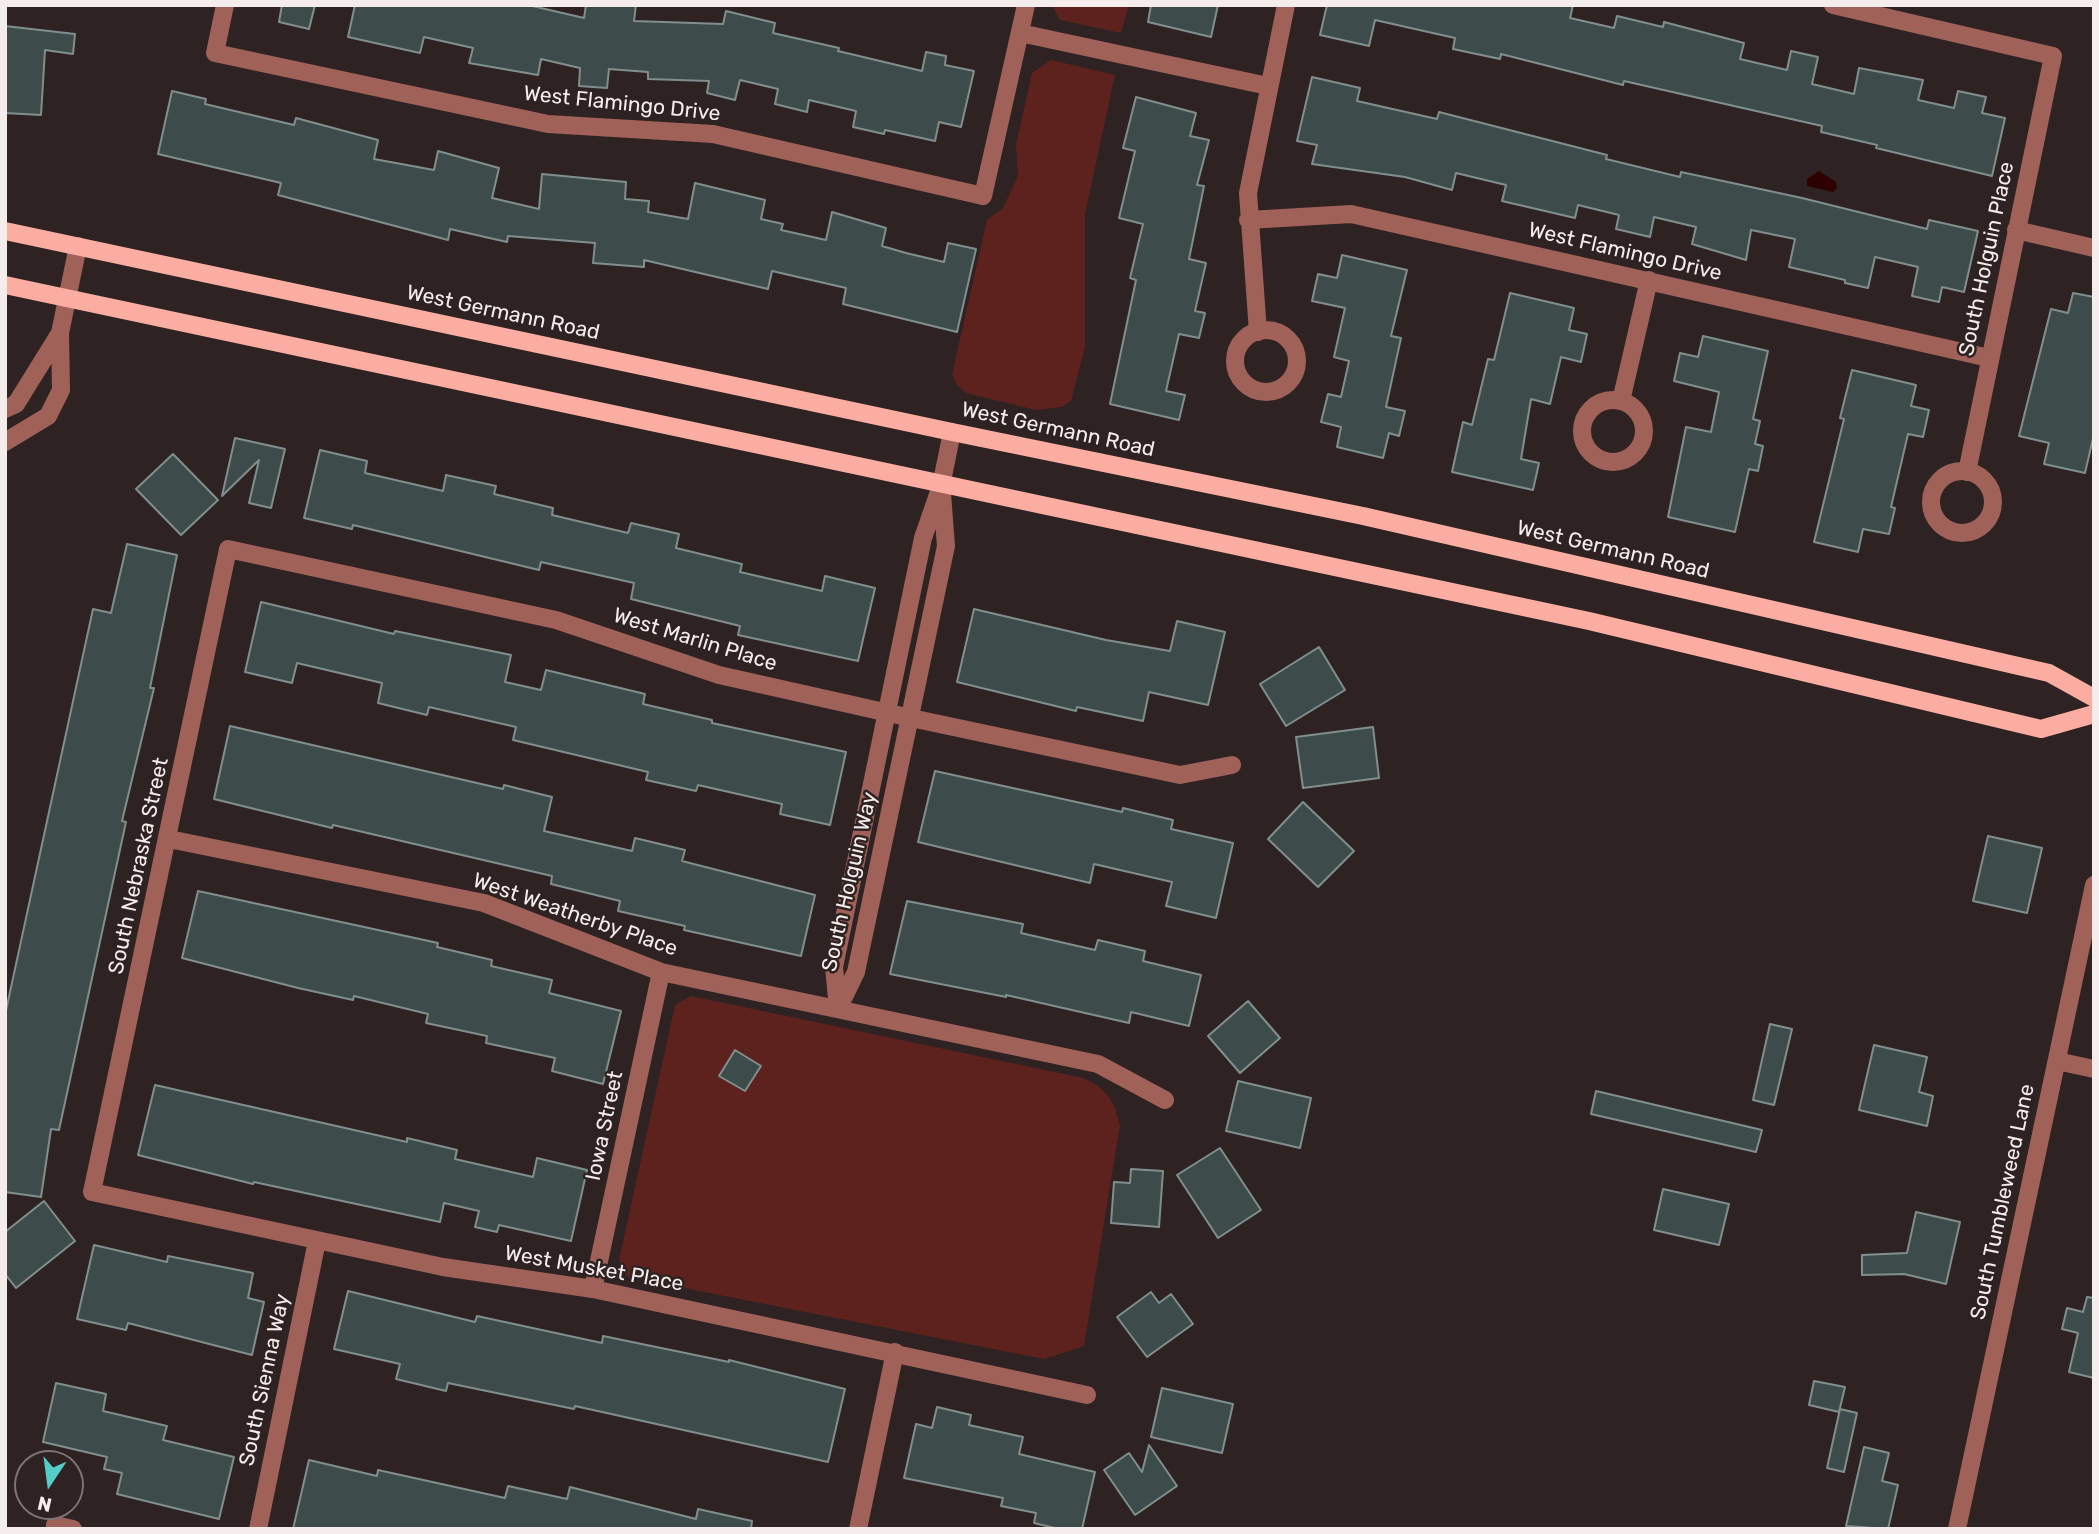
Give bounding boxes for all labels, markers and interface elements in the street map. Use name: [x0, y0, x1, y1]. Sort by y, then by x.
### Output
street label: West Flamingo Drive: [522, 81, 722, 127]
street label: South Holguin Place: [1954, 160, 2020, 358]
street label: West Flamingo Drive: [1526, 217, 1724, 287]
street label: West Germann Road: [404, 280, 602, 346]
street label: West Germann Road: [959, 397, 1157, 463]
street label: West Germann Road: [1514, 516, 1712, 584]
street label: West Marlin Place: [610, 603, 780, 677]
street label: South Nebraska Street: [104, 755, 174, 977]
street label: South Holguin Way: [817, 790, 883, 974]
street label: West Weatherby Place: [469, 868, 681, 962]
street label: Iowa Street: [581, 1069, 629, 1183]
street label: South Tumbleweed Lane: [1966, 1082, 2040, 1322]
street label: West Musket Place: [503, 1241, 685, 1297]
street label: South Sienna Way: [234, 1292, 296, 1468]
north arrow: [14, 1450, 84, 1520]
text: N: [35, 1491, 54, 1517]

